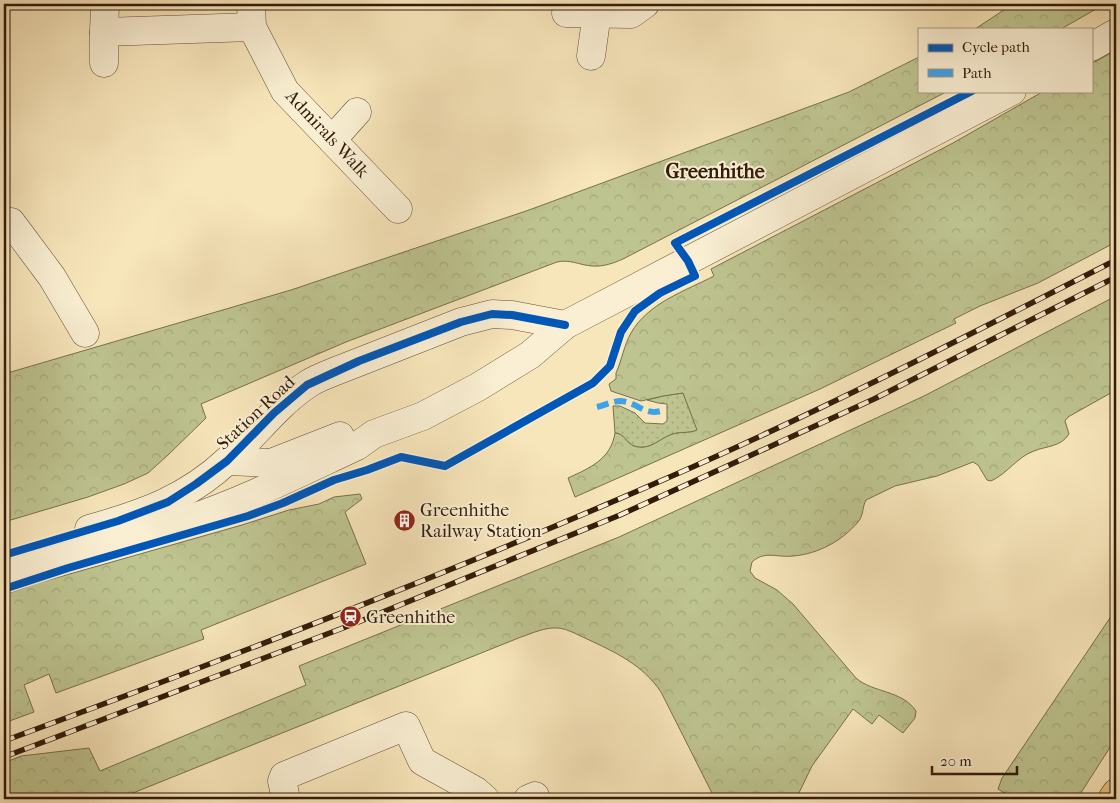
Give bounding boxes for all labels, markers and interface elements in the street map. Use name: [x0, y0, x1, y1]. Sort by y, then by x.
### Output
legend: [918, 28, 1092, 92]
text: Cycle path: [962, 38, 1030, 56]
text: Path: [962, 64, 992, 82]
street label: Admirals Walk: [280, 85, 373, 183]
district label: Greenhithe: [665, 160, 765, 183]
street label: Station Road: [213, 371, 300, 454]
place label: Greenhithe Railway Station: [420, 500, 542, 542]
building icon: Greenhithe Railway Station: [392, 508, 416, 532]
station icon: Greenhithe: [338, 605, 362, 629]
place label: Greenhithe: [366, 607, 455, 628]
scale bar: [932, 743, 1018, 775]
text: 20 m: [940, 752, 972, 770]

